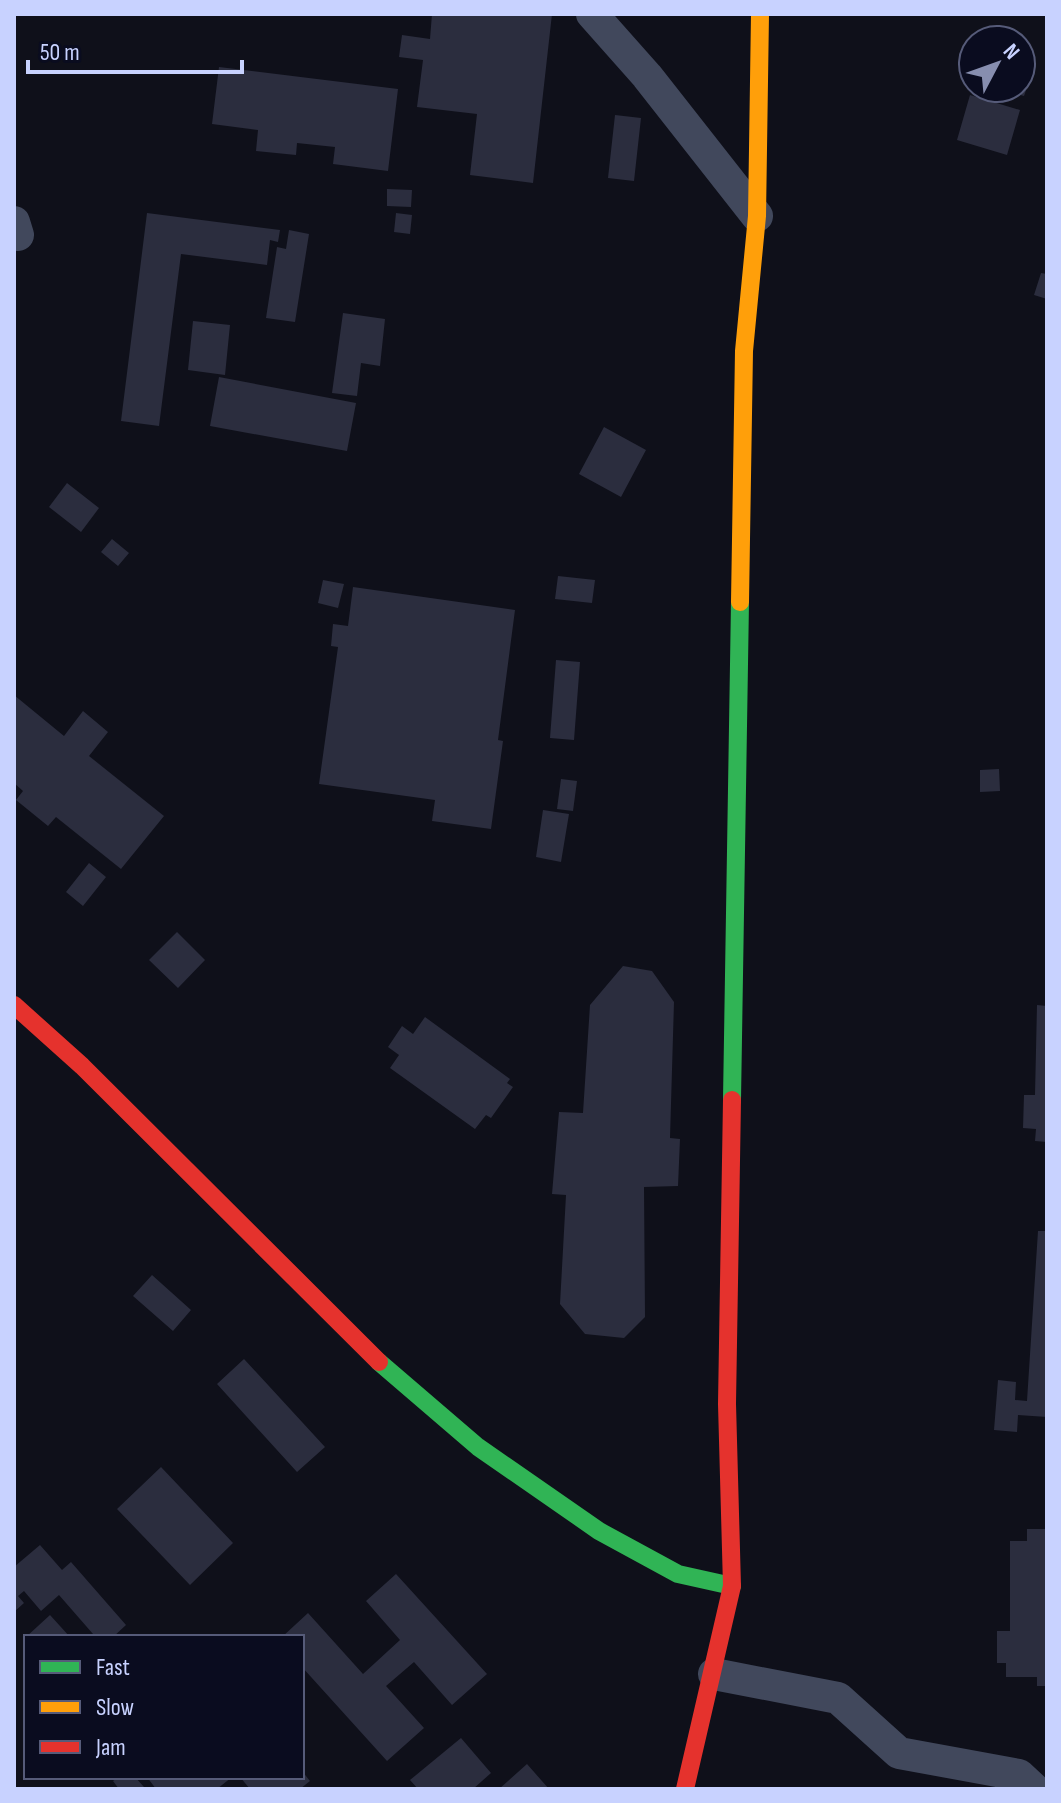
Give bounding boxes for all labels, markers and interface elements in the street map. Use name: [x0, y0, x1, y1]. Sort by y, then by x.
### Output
scale bar: [28, 24, 242, 74]
north arrow: [957, 24, 1037, 104]
text: 50 m: [40, 38, 80, 67]
text: N: [997, 39, 1025, 65]
legend: [24, 1635, 304, 1779]
text: Fast: [96, 1653, 130, 1682]
text: Slow: [96, 1693, 134, 1722]
text: Jam: [95, 1733, 126, 1762]

